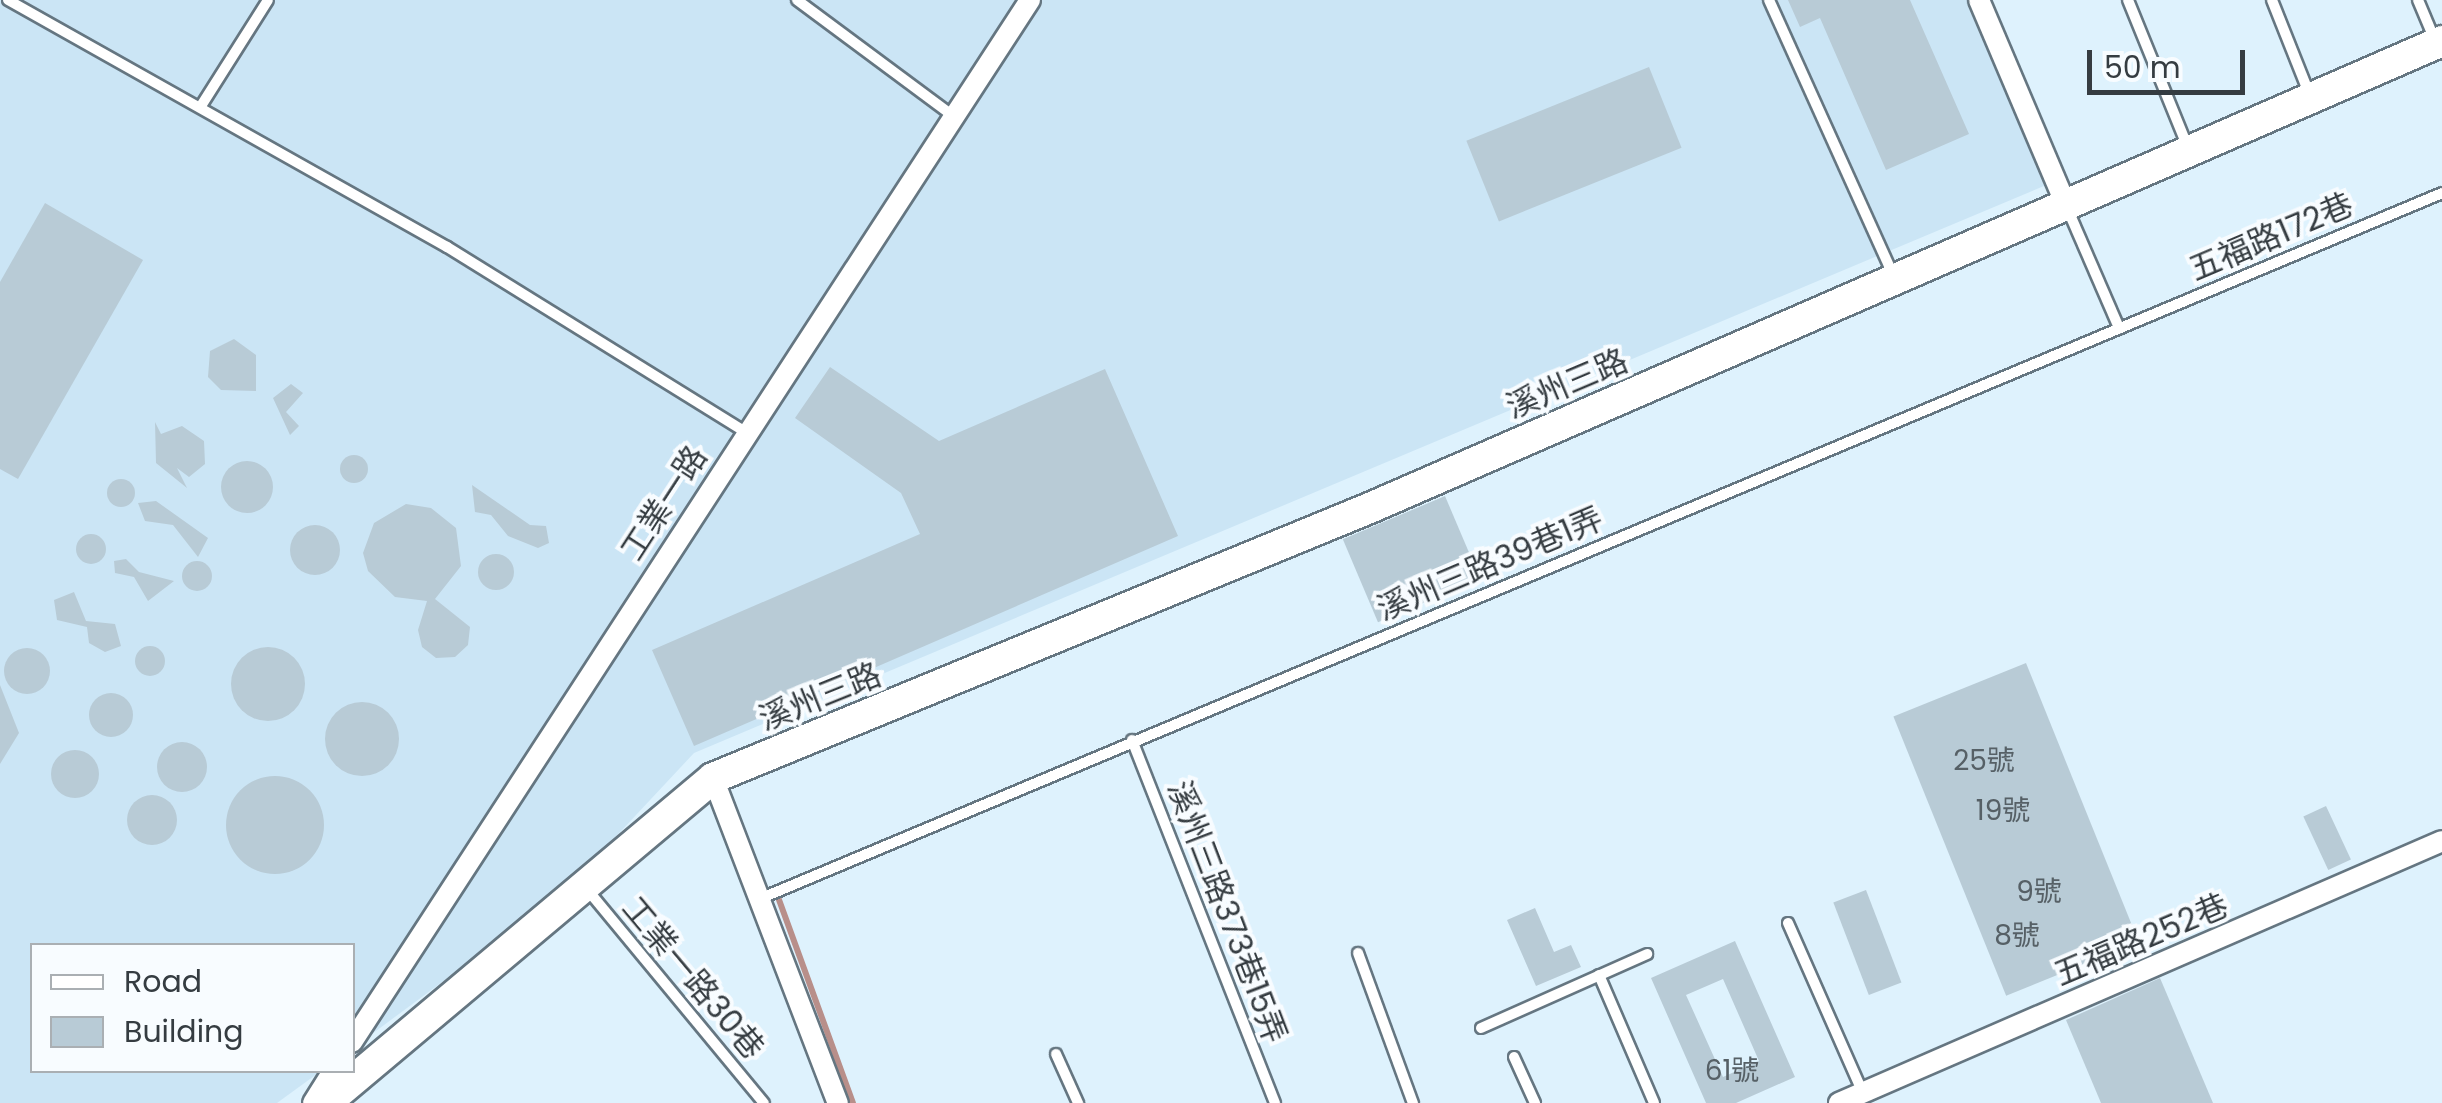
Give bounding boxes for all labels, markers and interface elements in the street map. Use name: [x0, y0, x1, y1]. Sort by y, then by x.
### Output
scale bar: [2092, 30, 2250, 92]
text: 50 m: [2104, 46, 2181, 89]
street label: 五福路172巷: [2183, 185, 2359, 289]
street label: 溪州三路: [1501, 341, 1633, 427]
street label: 工業一路: [613, 439, 715, 567]
street label: 溪州三路39巷1弄: [1371, 499, 1609, 629]
street label: 溪州三路: [753, 655, 887, 739]
house number: 25號: [1953, 744, 2015, 778]
street label: 溪州三路373巷15弄: [1159, 776, 1295, 1048]
house number: 19號: [1976, 794, 2030, 828]
house number: 9號: [2016, 875, 2062, 909]
street label: 五福路252巷: [2048, 886, 2234, 994]
street label: 工業一路30巷: [614, 889, 772, 1067]
house number: 8號: [1994, 919, 2040, 953]
legend: [30, 943, 355, 1073]
text: Road: [124, 960, 202, 1003]
text: Building: [124, 1010, 244, 1053]
house number: 61號: [1705, 1054, 1759, 1088]

